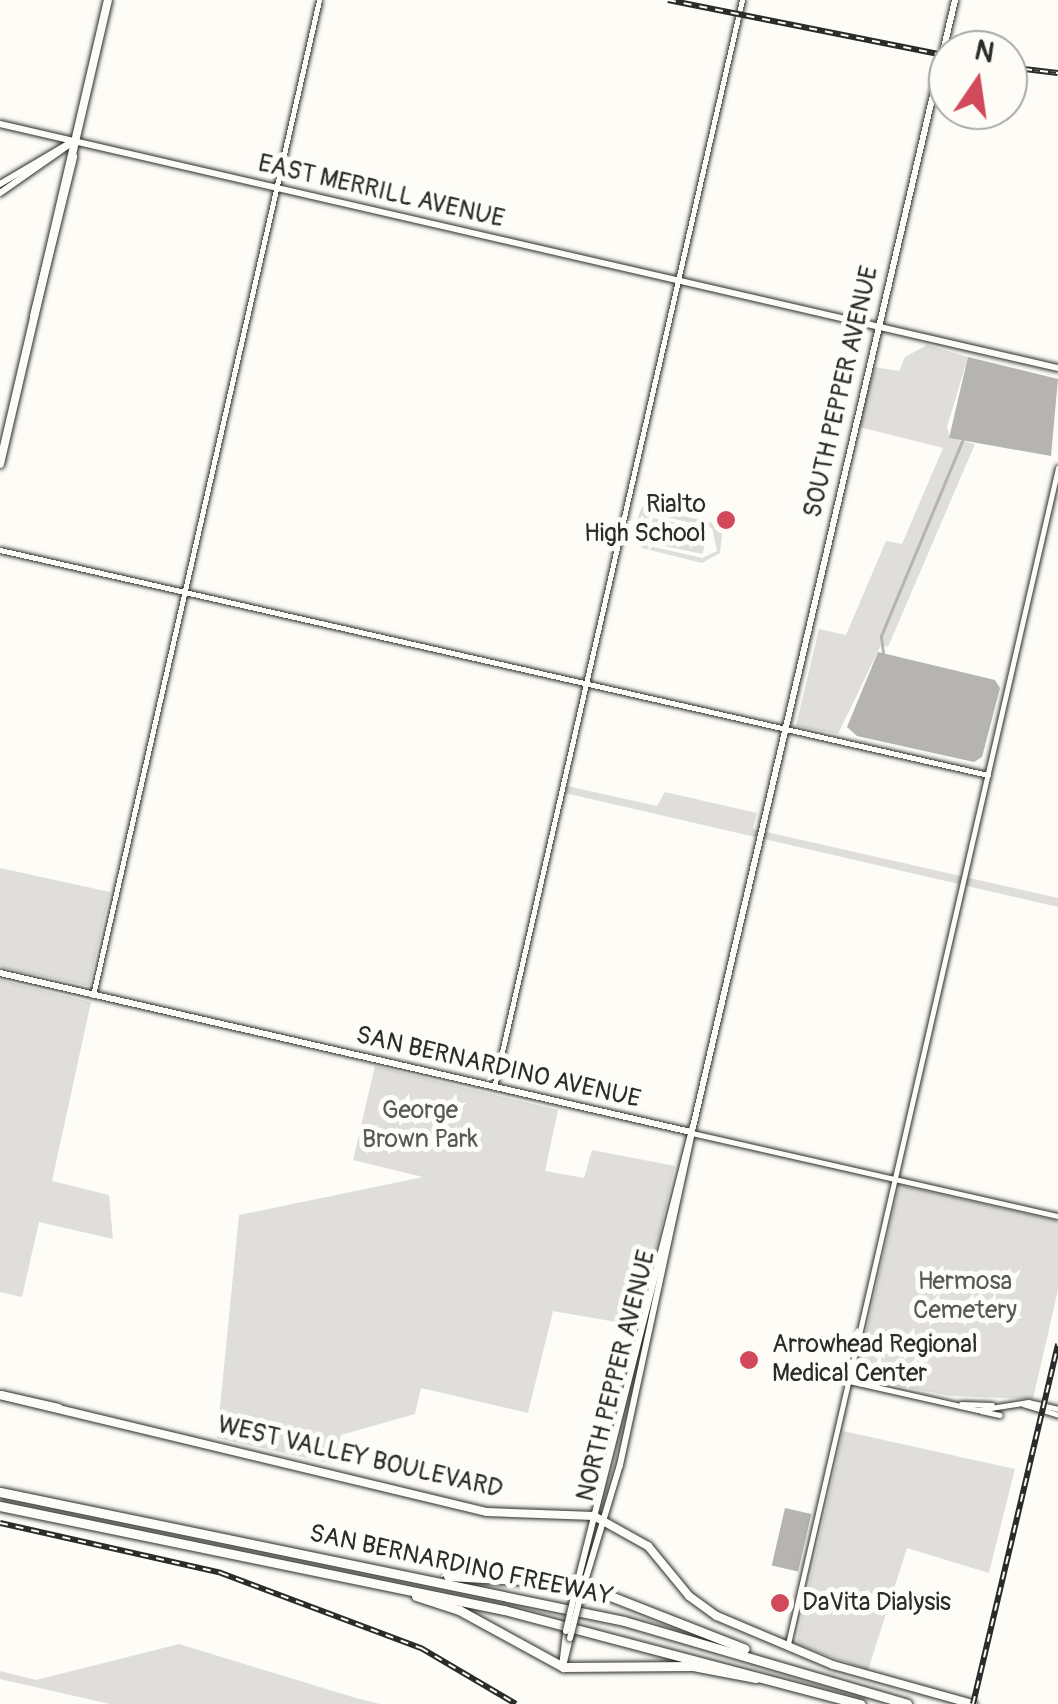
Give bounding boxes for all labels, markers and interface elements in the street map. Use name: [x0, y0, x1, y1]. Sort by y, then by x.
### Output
north arrow: [928, 30, 1028, 130]
text: N: [971, 33, 998, 71]
street label: EAST MERRILL AVENUE: [255, 149, 507, 235]
street label: SOUTH PEPPER AVENUE: [798, 263, 886, 521]
place label: Rialto High School: [584, 491, 706, 550]
marker: Rialto High School: [715, 509, 737, 531]
street label: SAN BERNARDINO AVENUE: [353, 1021, 643, 1115]
park label: George Brown Park: [362, 1097, 478, 1156]
street label: NORTH PEPPER AVENUE: [571, 1247, 663, 1505]
park label: Hermosa Cemetery: [913, 1268, 1017, 1327]
place label: Arrowhead Regional Medical Center: [772, 1331, 978, 1390]
marker: Arrowhead Regional Medical Center: [736, 1347, 762, 1373]
street label: WEST VALLEY BOULEVARD: [214, 1411, 506, 1505]
street label: SAN BERNARDINO FREEWAY: [307, 1519, 615, 1613]
place label: DaVita Dialysis: [802, 1588, 951, 1618]
marker: DaVita Dialysis: [767, 1590, 793, 1616]

